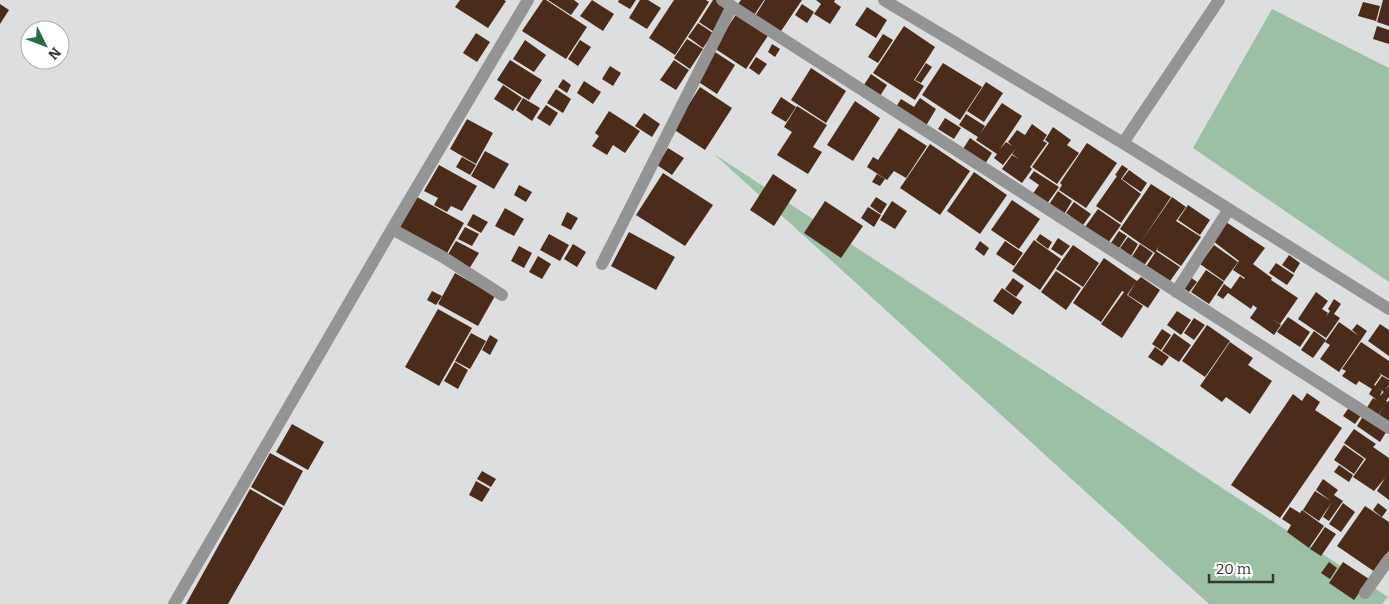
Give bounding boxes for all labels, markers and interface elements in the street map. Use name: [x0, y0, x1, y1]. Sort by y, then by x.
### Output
north arrow: [20, 20, 70, 70]
text: N: [44, 44, 64, 63]
scale bar: [1209, 552, 1273, 584]
text: 20 m: [1216, 560, 1252, 578]

